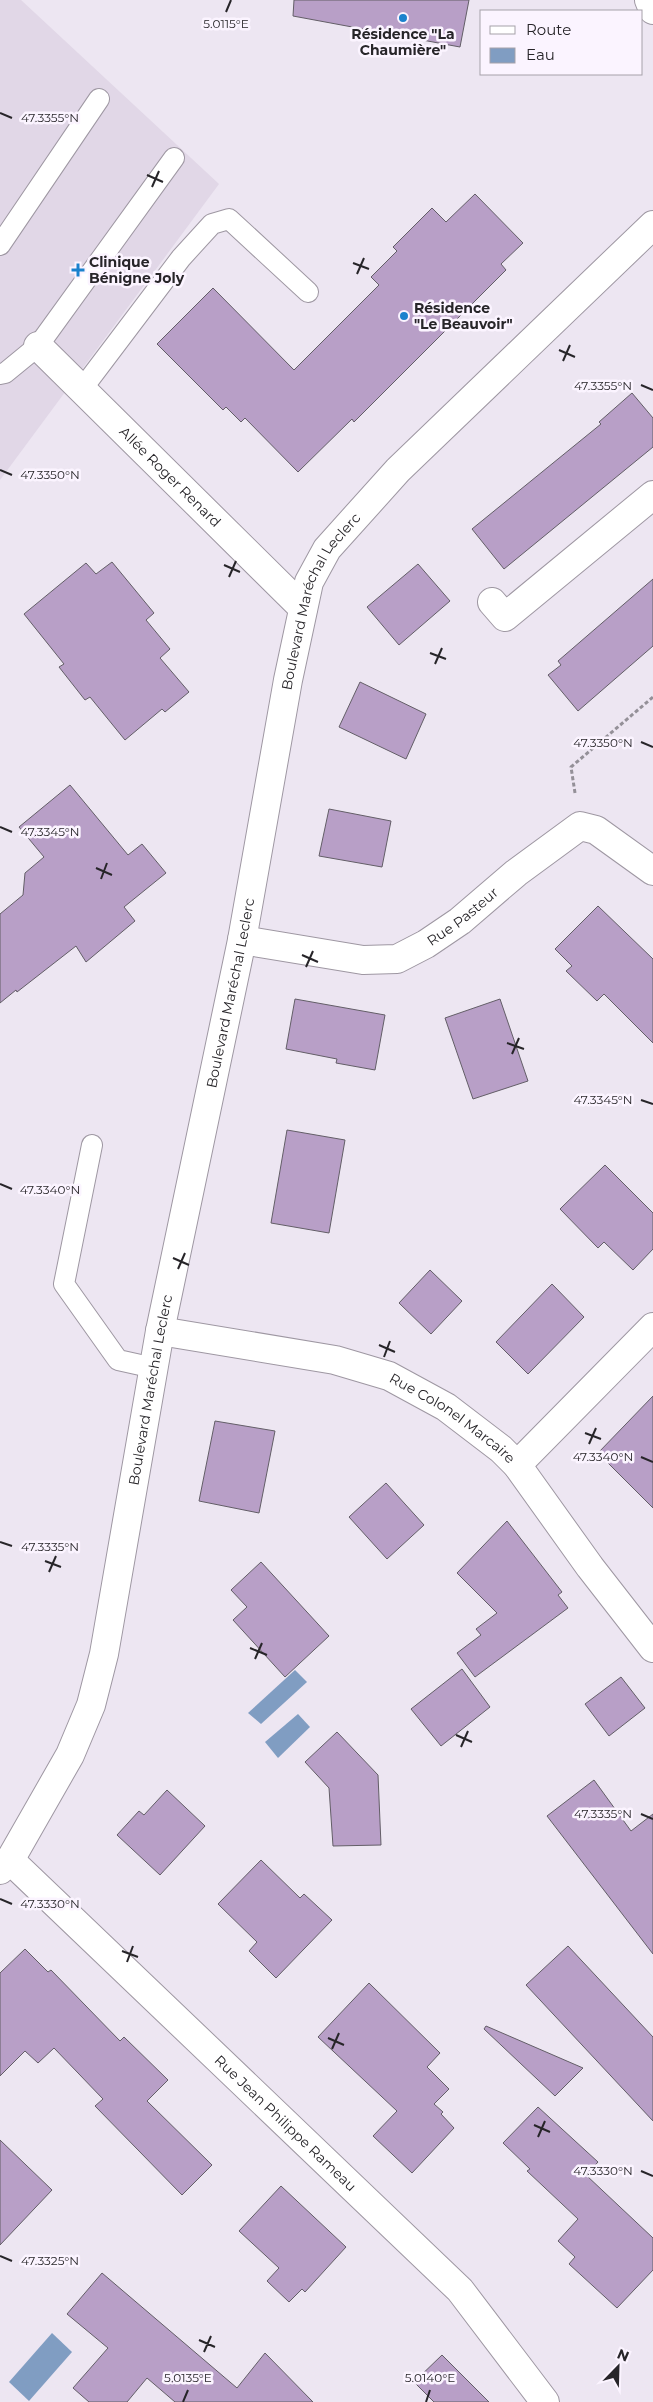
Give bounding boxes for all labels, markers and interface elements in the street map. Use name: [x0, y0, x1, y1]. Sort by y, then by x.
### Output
legend: [480, 10, 643, 75]
marker: Résidence "La Chaumière": [397, 12, 409, 24]
text: 5.0115°E: [203, 16, 249, 31]
text: Route: [526, 20, 571, 39]
place label: Résidence "La Chaumière": [351, 25, 455, 59]
text: Eau: [526, 45, 555, 64]
text: 47.3355°N: [21, 110, 79, 125]
place label: Clinique Bénigne Joly: [89, 253, 185, 287]
marker: Clinique Bénigne Joly: [71, 263, 85, 277]
place label: Résidence "Le Beauvoir": [414, 299, 513, 333]
marker: Résidence "Le Beauvoir": [398, 310, 410, 322]
text: 47.3355°N: [574, 378, 632, 393]
street label: Allée Roger Renard: [116, 423, 225, 531]
text: 47.3350°N: [20, 467, 80, 482]
street label: Boulevard Maréchal Leclerc: [277, 509, 364, 691]
text: 47.3350°N: [573, 735, 633, 750]
text: 47.3345°N: [20, 824, 80, 839]
street label: Rue Pasteur: [423, 883, 502, 950]
street label: Boulevard Maréchal Leclerc: [202, 896, 258, 1090]
text: 47.3345°N: [573, 1092, 633, 1107]
text: 47.3340°N: [20, 1182, 80, 1197]
street label: Boulevard Maréchal Leclerc: [124, 1293, 176, 1487]
street label: Rue Colonel Marcaire: [386, 1369, 519, 1467]
text: 47.3340°N: [573, 1449, 633, 1464]
text: 47.3335°N: [21, 1539, 79, 1554]
text: 47.3335°N: [574, 1806, 632, 1821]
text: 47.3330°N: [20, 1896, 80, 1911]
street label: Rue Jean Philippe Rameau: [211, 2051, 360, 2195]
text: 47.3330°N: [573, 2163, 633, 2178]
text: 47.3325°N: [21, 2253, 79, 2268]
north arrow: [593, 2342, 643, 2392]
text: N: [614, 2345, 632, 2366]
text: 5.0135°E: [164, 2370, 212, 2385]
text: 5.0140°E: [405, 2370, 455, 2385]

